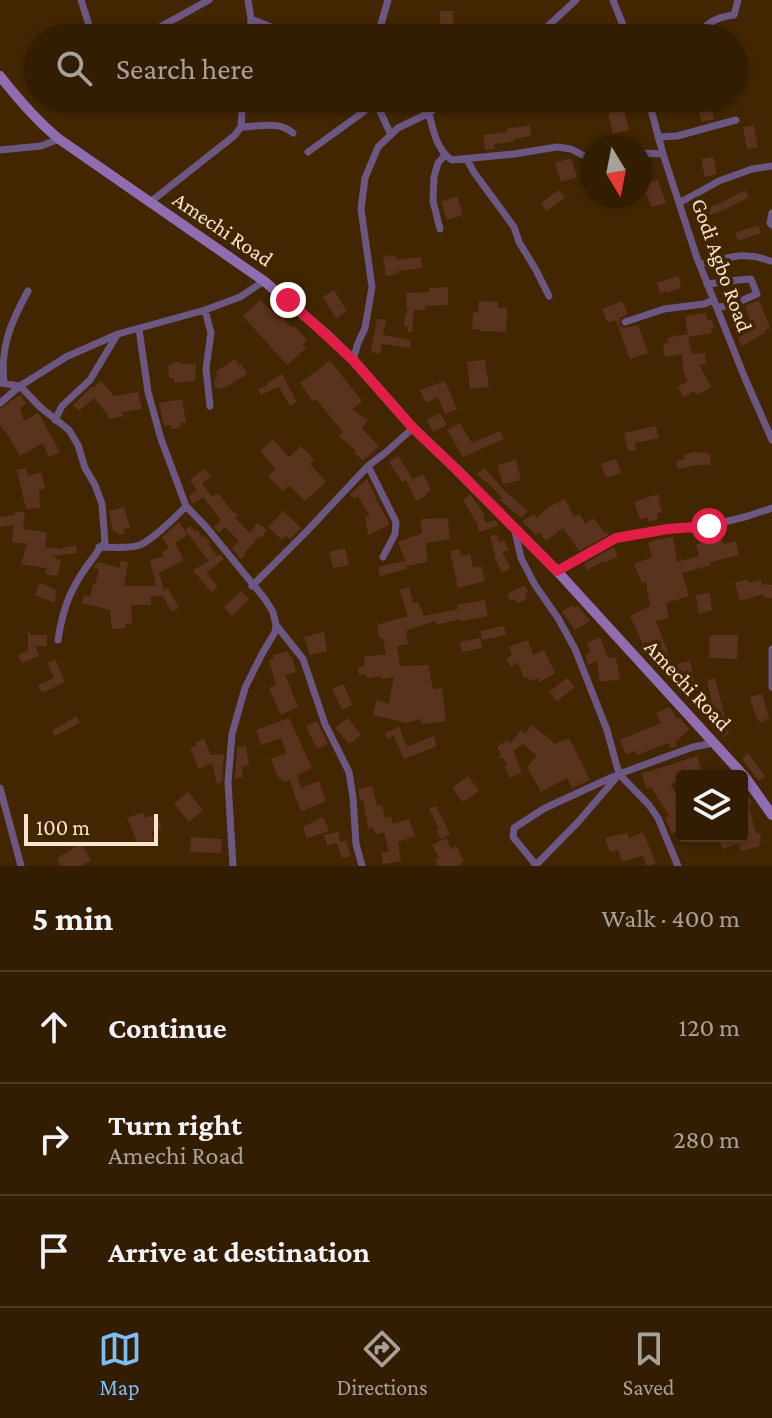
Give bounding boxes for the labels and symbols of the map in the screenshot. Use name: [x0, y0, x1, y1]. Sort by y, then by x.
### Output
north arrow: [580, 136, 652, 208]
street label: Amechi Road: [168, 186, 278, 272]
street label: Godi Agbo Road: [686, 195, 758, 336]
route end: [270, 282, 306, 318]
route start: [691, 508, 727, 544]
street label: Amechi Road: [640, 634, 737, 736]
scale bar: [24, 810, 158, 846]

